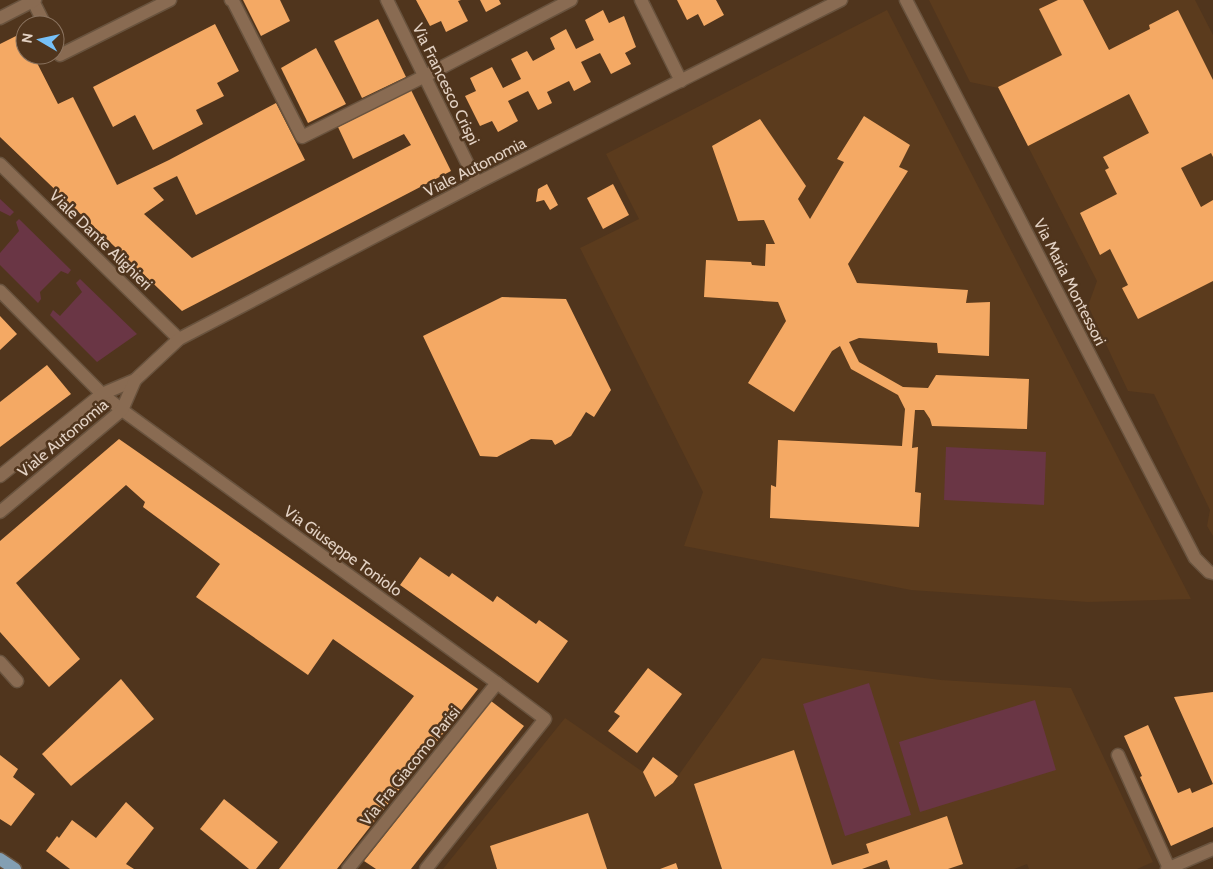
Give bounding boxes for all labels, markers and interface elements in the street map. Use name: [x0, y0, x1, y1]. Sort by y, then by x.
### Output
north arrow: [15, 15, 65, 65]
street label: Via Francesco Crispi: [408, 20, 484, 148]
text: N: [17, 32, 37, 44]
street label: Viale Autonomia: [421, 133, 530, 201]
street label: Viale Dante Alighieri: [46, 186, 156, 294]
street label: Via Maria Montessori: [1030, 215, 1110, 349]
street label: Viale Autonomia: [14, 395, 112, 481]
street label: Via Giuseppe Toniolo: [280, 502, 406, 600]
street label: Via Fra Giacomo Parisi: [356, 702, 464, 830]

